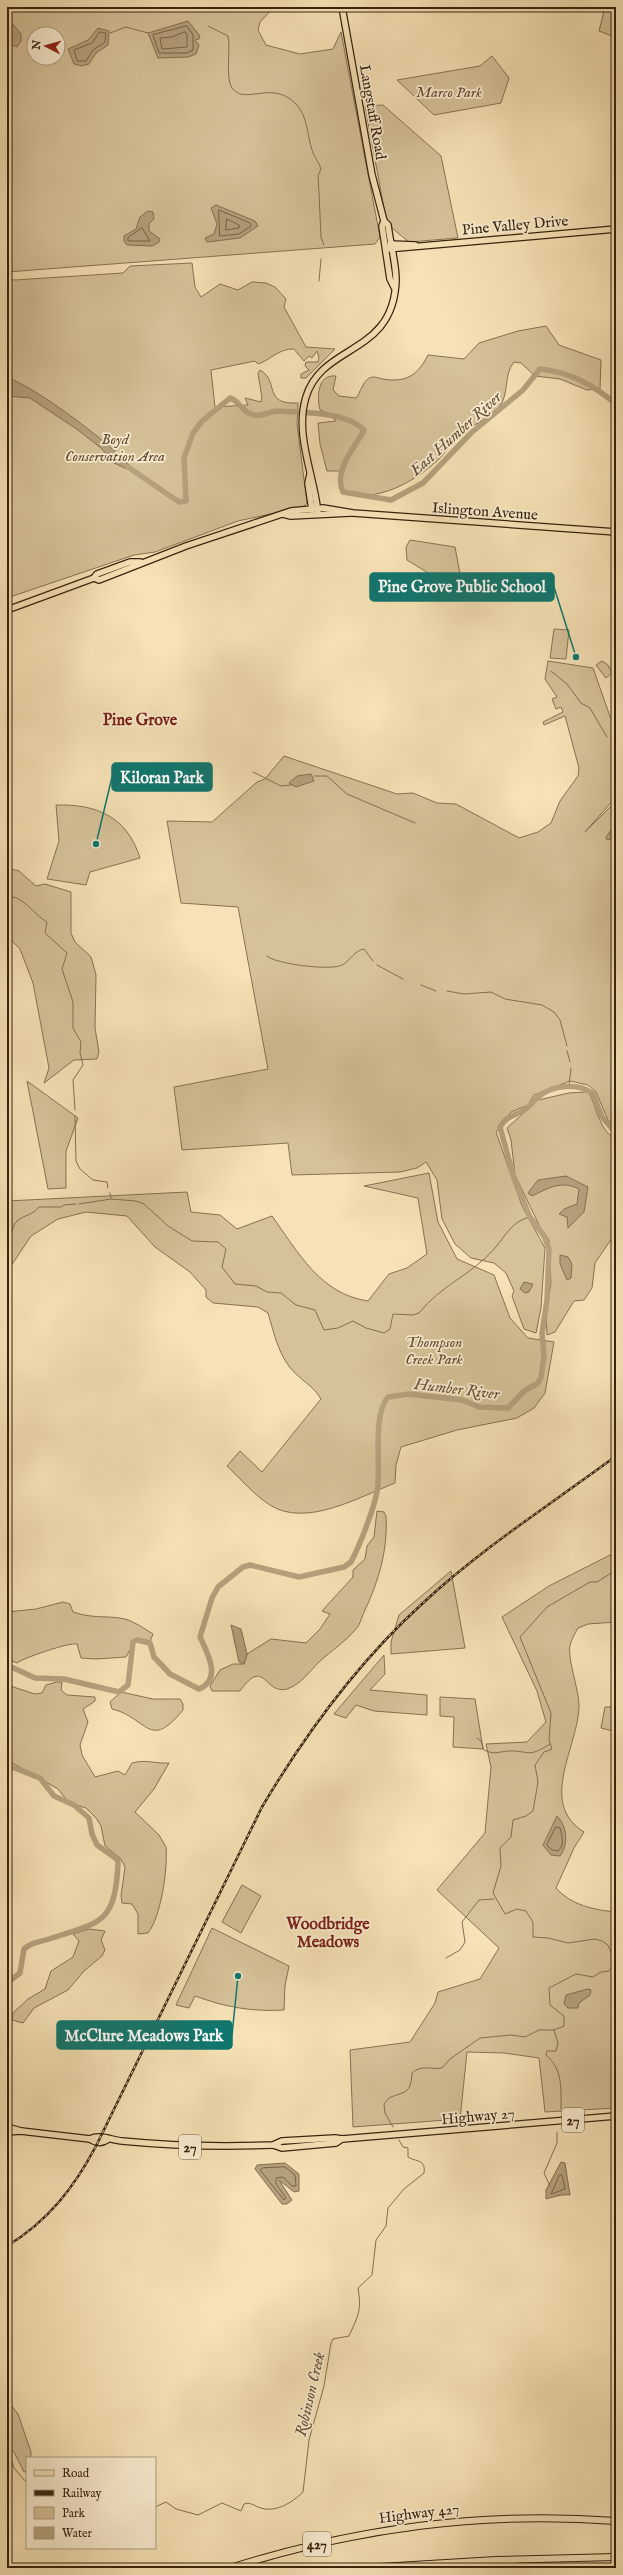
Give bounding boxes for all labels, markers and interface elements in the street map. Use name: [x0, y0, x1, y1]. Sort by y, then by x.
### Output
north arrow: [26, 26, 66, 66]
text: N: [29, 39, 45, 52]
street label: Langstaff Road: [355, 63, 390, 162]
park label: Marco Park: [416, 83, 482, 102]
street label: Pine Valley Drive: [461, 211, 569, 240]
water label: East Humber River: [406, 387, 507, 482]
park label: Boyd Conservation Area: [65, 430, 165, 466]
street label: Islington Avenue: [431, 498, 539, 525]
callout: Pine Grove Public School: [370, 573, 554, 601]
text: Pine Grove Public School: [378, 578, 547, 598]
district label: Pine Grove: [103, 711, 178, 731]
callout: Kiloran Park: [112, 763, 212, 791]
text: Kiloran Park: [120, 769, 204, 789]
park label: Thompson Creek Park: [405, 1333, 463, 1369]
water label: Humber River: [412, 1375, 502, 1405]
district label: Woodbridge Meadows: [285, 1915, 370, 1953]
callout: McClure Meadows Park: [57, 2021, 232, 2049]
text: McClure Meadows Park: [65, 2027, 224, 2047]
street label: Highway 27: [441, 2104, 515, 2129]
road number: 27: [562, 2108, 584, 2132]
road number: 27: [179, 2135, 201, 2159]
water label: Robinson Creek: [292, 2350, 330, 2439]
legend: [26, 2457, 156, 2549]
text: Road: [62, 2466, 90, 2481]
text: Railway: [62, 2486, 101, 2501]
street label: Highway 427: [378, 2499, 460, 2528]
text: Park: [62, 2506, 85, 2521]
text: Water: [62, 2526, 93, 2541]
road number: 427: [303, 2532, 331, 2556]

